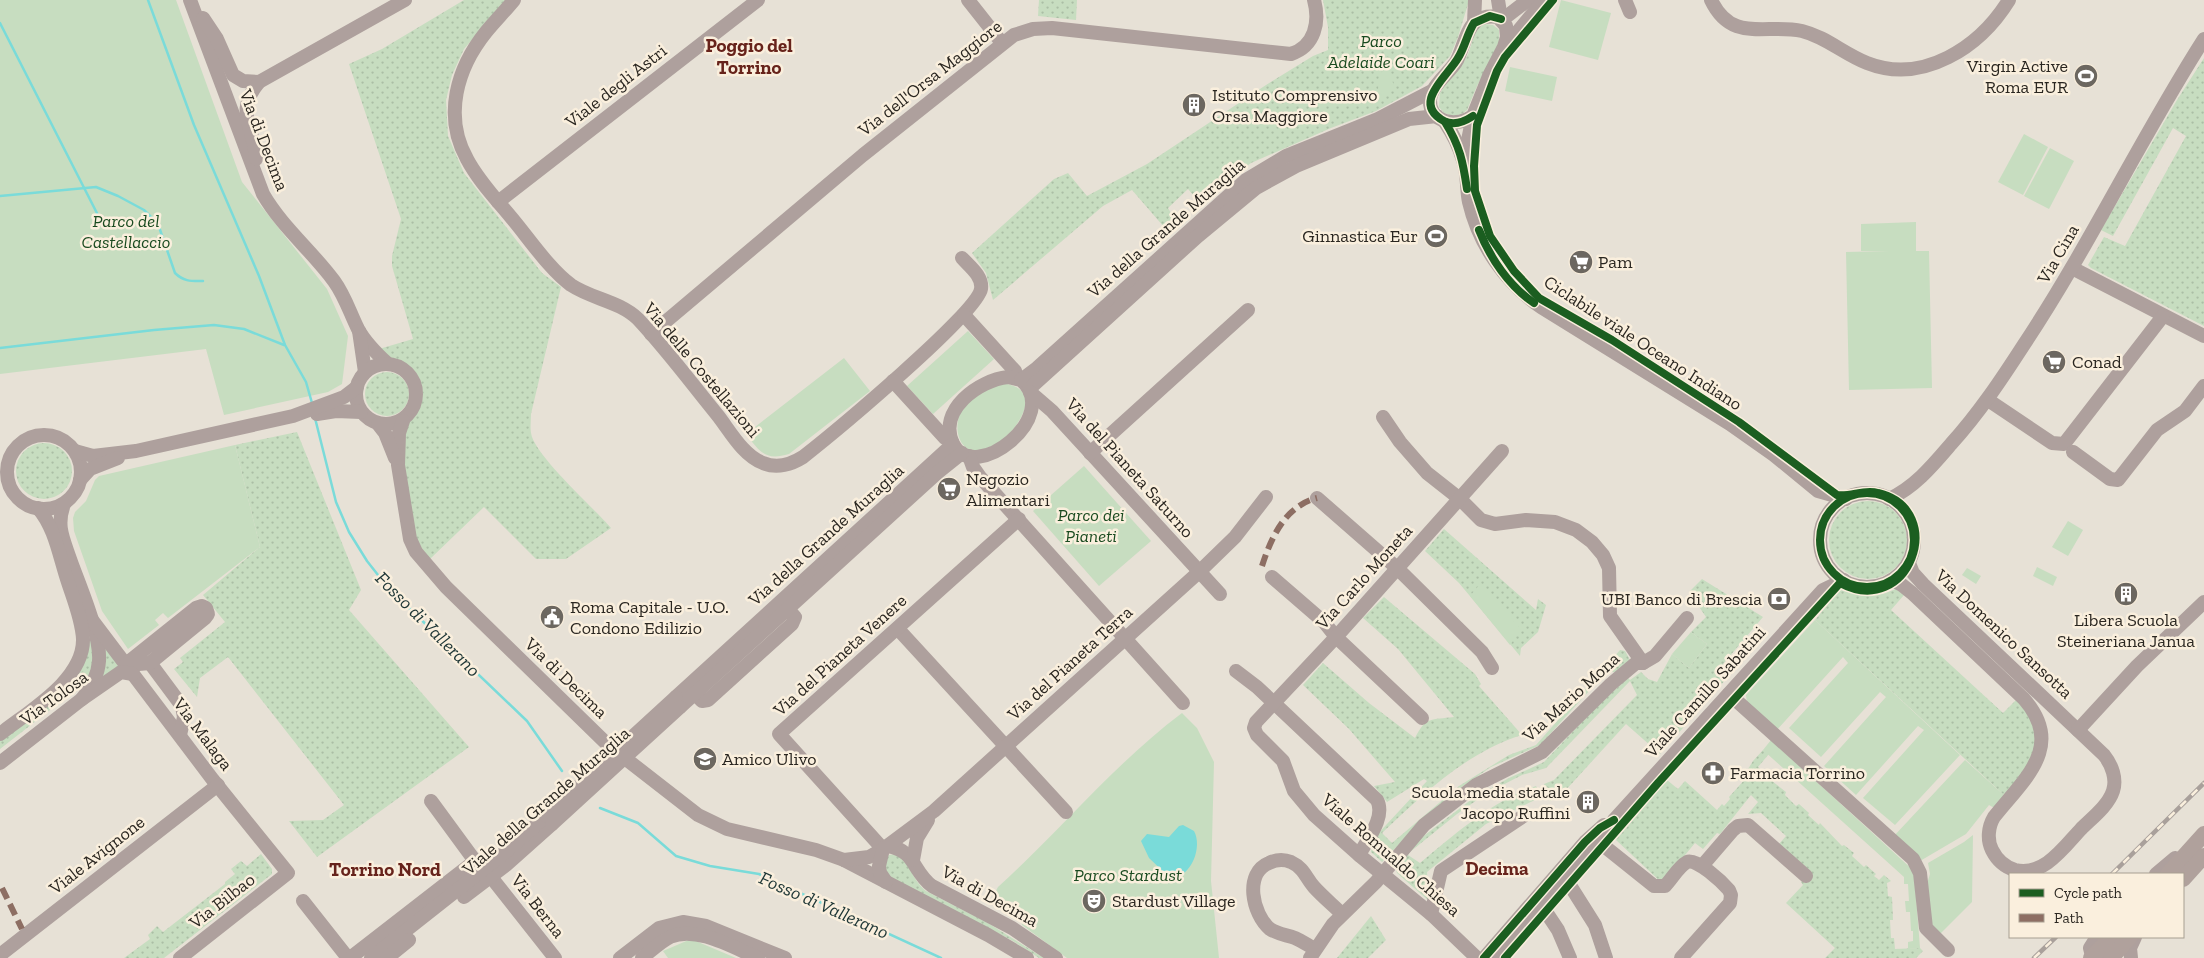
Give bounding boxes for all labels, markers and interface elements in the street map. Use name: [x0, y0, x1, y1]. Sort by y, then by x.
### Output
street label: Via dell'Orsa Maggiore: [853, 15, 1006, 141]
park label: Parco Adelaide Coari: [1327, 30, 1435, 73]
district label: Poggio del Torrino: [705, 34, 793, 79]
street label: Viale degli Astri: [560, 40, 671, 133]
place label: Virgin Active Roma EUR: [1966, 55, 2068, 98]
sports icon: Virgin Active Roma EUR: [2073, 63, 2099, 89]
place label: Istituto Comprensivo Orsa Maggiore: [1212, 84, 1377, 127]
street label: Via di Decima: [234, 85, 294, 194]
building icon: Istituto Comprensivo Orsa Maggiore: [1181, 92, 1207, 118]
street label: Via della Grande Muraglia: [1082, 153, 1249, 303]
park label: Parco del Castellaccio: [82, 210, 170, 253]
street label: Via Cina: [2032, 220, 2084, 288]
sports icon: Ginnastica Eur: [1423, 223, 1449, 249]
place label: Ginnastica Eur: [1302, 225, 1418, 247]
supermarket icon: Pam: [1568, 249, 1594, 275]
place label: Pam: [1598, 251, 1633, 273]
street label: Ciclabile viale Oceano Indiano: [1540, 271, 1746, 415]
street label: Via delle Costellazioni: [638, 297, 765, 442]
supermarket icon: Conad: [2041, 349, 2067, 375]
place label: Conad: [2072, 351, 2122, 373]
street label: Via del Pianeta Saturno: [1061, 393, 1199, 543]
street label: Via della Grande Muraglia: [743, 459, 908, 611]
place label: Negozio Alimentari: [966, 468, 1050, 511]
supermarket icon: Negozio Alimentari: [936, 476, 962, 502]
park label: Parco dei Pianeti: [1057, 504, 1125, 547]
street label: Via Carlo Moneta: [1310, 520, 1417, 635]
street label: Via Domenico Sansotta: [1930, 564, 2077, 704]
water label: Fosso di Vallerano: [371, 567, 485, 681]
building icon: Libera Scuola Steineriana Janua: [2113, 581, 2139, 607]
bank icon: UBI Banco di Brescia: [1766, 586, 1792, 612]
place label: UBI Banco di Brescia: [1601, 588, 1762, 610]
street label: Via del Pianeta Venere: [768, 589, 911, 721]
place label: Roma Capitale - U.O. Condono Edilizio: [570, 596, 729, 639]
street label: Via del Pianeta Terra: [1002, 601, 1137, 726]
public building icon: Roma Capitale - U.O. Condono Edilizio: [539, 604, 565, 630]
place label: Libera Scuola Steineriana Janua: [2057, 609, 2195, 652]
street label: Viale Camillo Sabatini: [1639, 622, 1770, 763]
street label: Via di Decima: [519, 632, 612, 723]
street label: Via Mario Mona: [1517, 647, 1624, 747]
street label: Via Tolosa: [15, 666, 93, 731]
street label: Via Malaga: [168, 692, 238, 775]
street label: Viale della Grande Muraglia: [457, 722, 634, 880]
school or university icon: Amico Ulivo: [692, 746, 718, 772]
place label: Amico Ulivo: [722, 748, 816, 770]
pharmacy icon: Farmacia Torrino: [1700, 760, 1726, 786]
place label: Farmacia Torrino: [1730, 762, 1865, 784]
place label: Scuola media statale Jacopo Ruffini: [1412, 781, 1570, 824]
street label: Viale Romualdo Chiesa: [1316, 788, 1465, 921]
building icon: Scuola media statale Jacopo Ruffini: [1575, 789, 1601, 815]
street label: Viale Avignone: [44, 811, 149, 900]
district label: Decima: [1465, 857, 1529, 880]
district label: Torrino Nord: [329, 858, 441, 881]
street label: Via di Decima: [937, 860, 1042, 932]
park label: Parco Stardust: [1074, 864, 1182, 886]
water label: Fosso di Vallerano: [756, 866, 892, 944]
street label: Via Bilbao: [184, 869, 259, 934]
street label: Via Berna: [506, 869, 570, 943]
legend: [2009, 873, 2184, 938]
text: Cycle path: [2054, 884, 2123, 902]
theatre icon: Stardust Village: [1081, 888, 1107, 914]
place label: Stardust Village: [1112, 890, 1235, 912]
text: Path: [2054, 909, 2084, 927]

